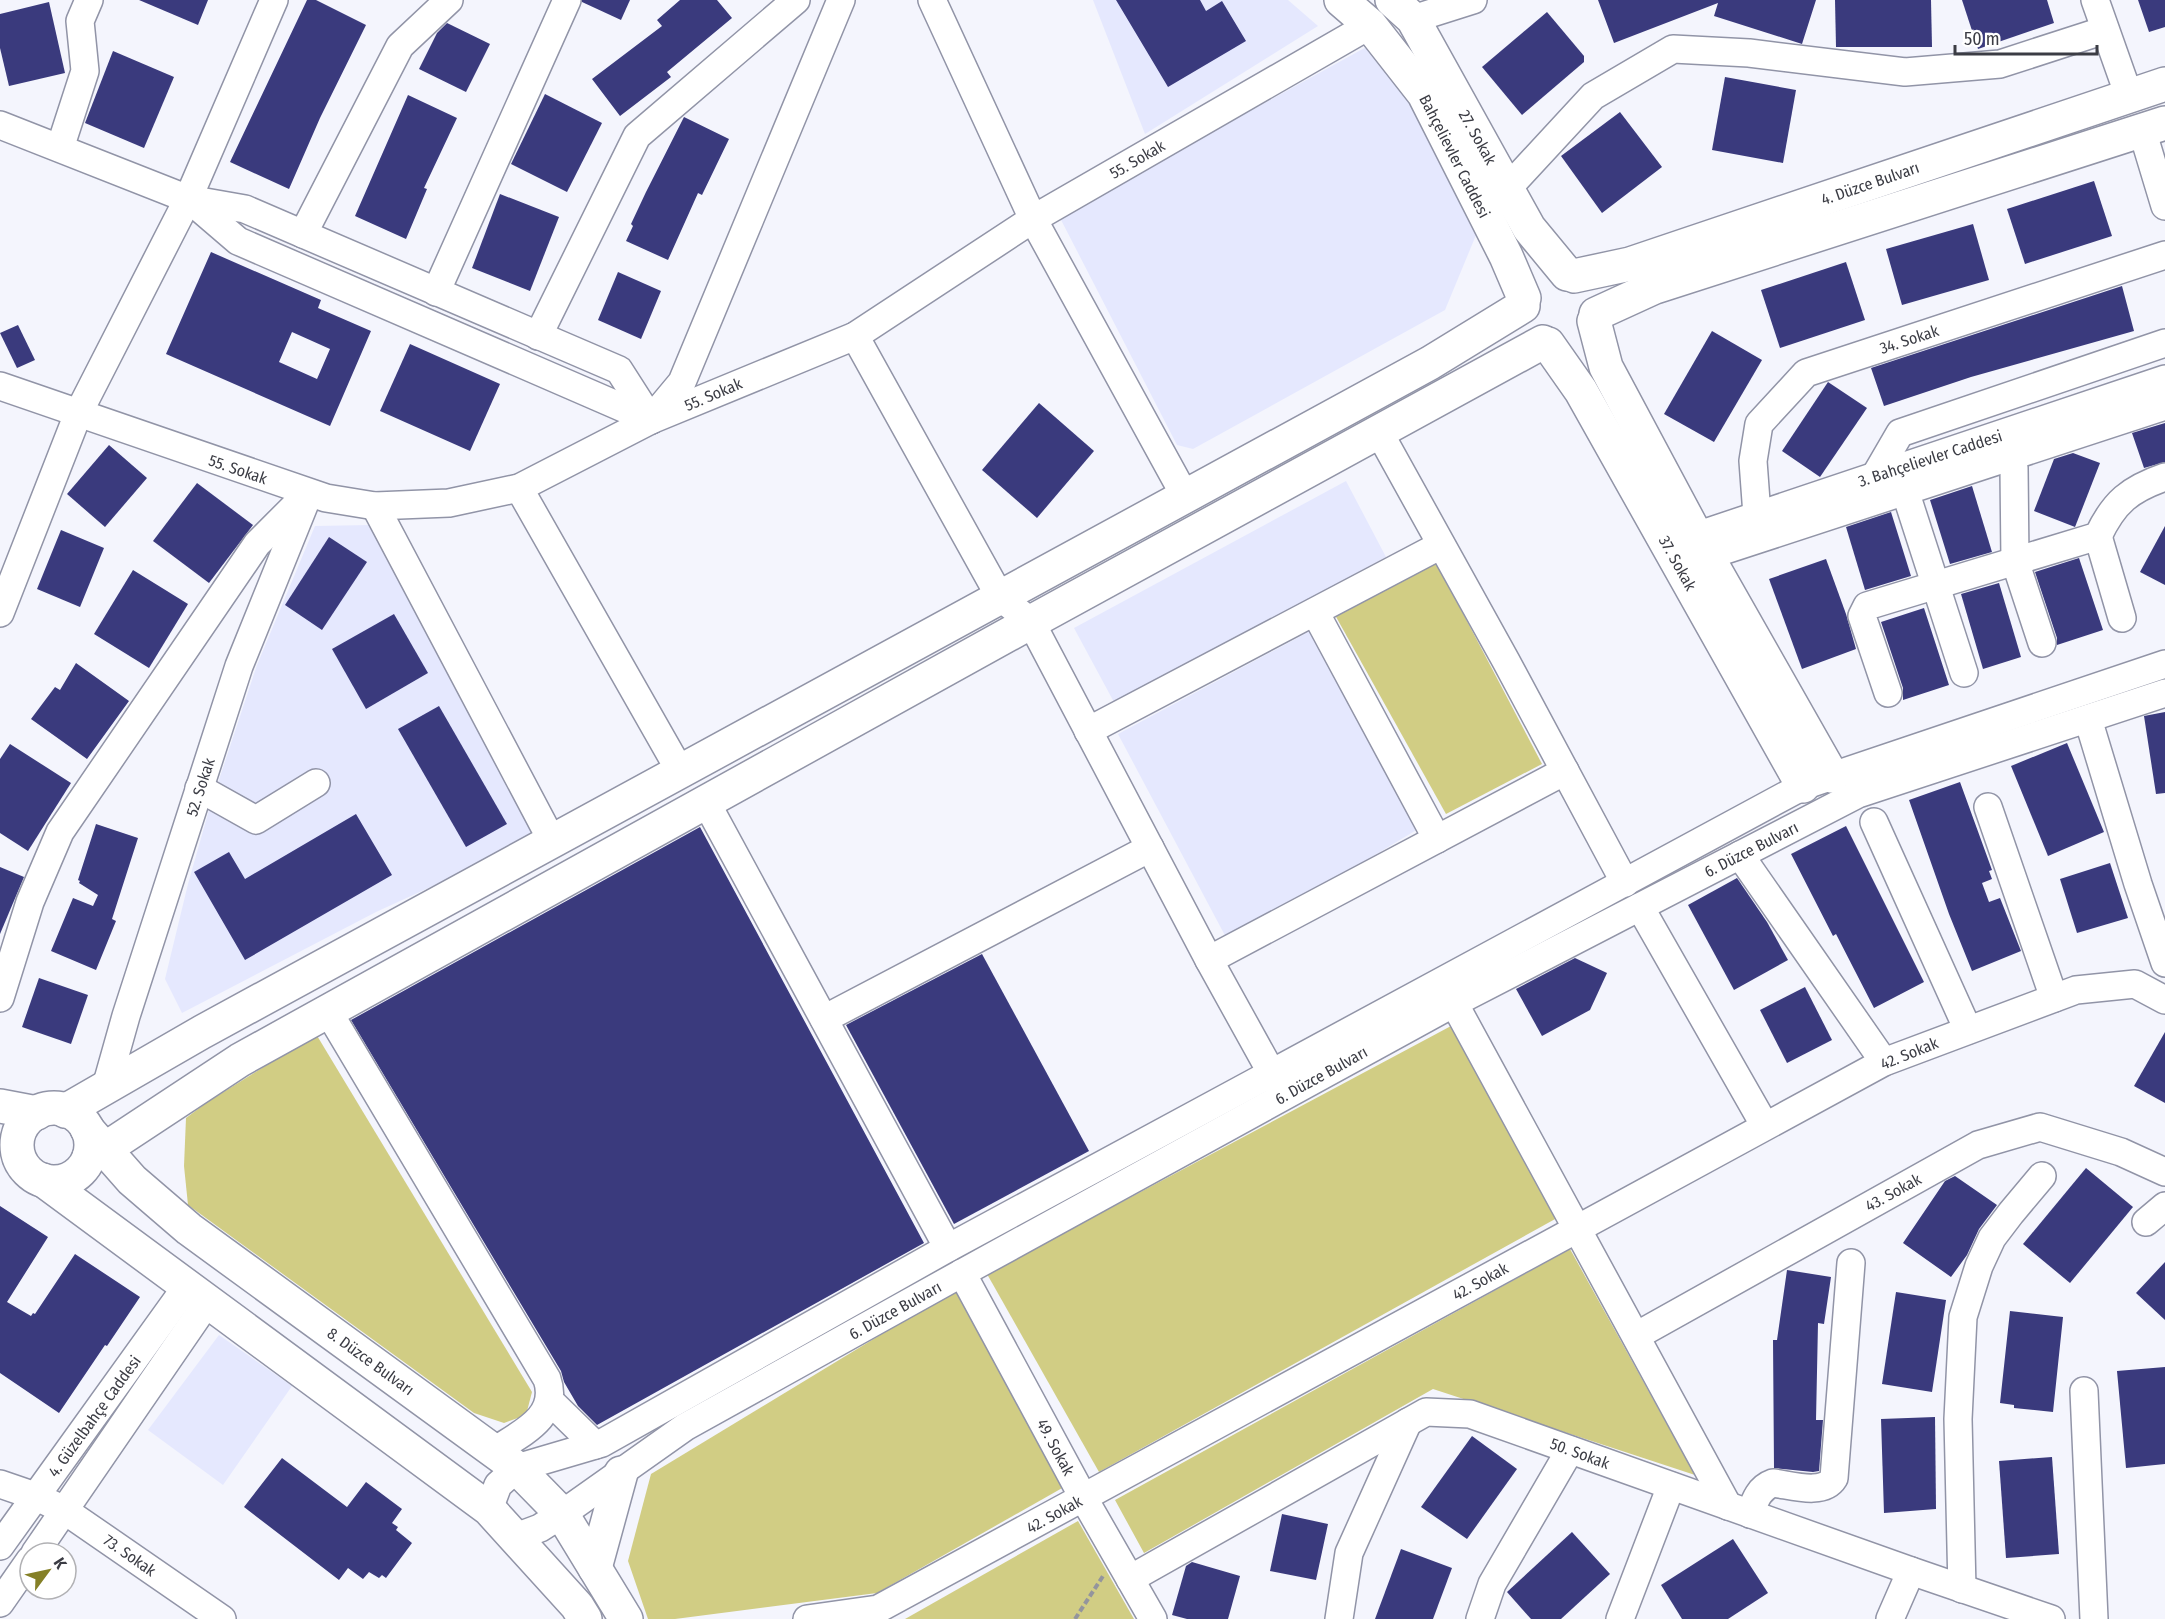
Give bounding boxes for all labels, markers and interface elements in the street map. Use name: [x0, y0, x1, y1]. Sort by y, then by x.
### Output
scale bar: [1955, 18, 2098, 56]
text: 50 m: [1964, 28, 2000, 50]
street label: Bahçelievler Caddesi: [1415, 91, 1494, 221]
street label: 27. Sokak: [1455, 107, 1501, 168]
street label: 55. Sokak: [1106, 136, 1169, 183]
street label: 4. Düzce Bulvarı: [1819, 158, 1922, 209]
street label: 34. Sokak: [1877, 321, 1942, 358]
street label: 55. Sokak: [682, 374, 745, 415]
street label: 3. Bahçelievler Caddesi: [1856, 426, 2005, 491]
street label: 55. Sokak: [206, 451, 270, 489]
street label: 37. Sokak: [1655, 533, 1701, 594]
street label: 52. Sokak: [182, 755, 219, 819]
street label: 6. Düzce Bulvarı: [1701, 818, 1801, 881]
street label: 42. Sokak: [1878, 1033, 1941, 1074]
street label: 6. Düzce Bulvarı: [1272, 1042, 1371, 1109]
street label: 43. Sokak: [1862, 1169, 1925, 1215]
street label: 42. Sokak: [1449, 1258, 1512, 1304]
street label: 6. Düzce Bulvarı: [846, 1277, 945, 1344]
street label: 8. Düzce Bulvarı: [324, 1324, 418, 1399]
street label: 4. Güzelbahçe Caddesi: [44, 1352, 145, 1481]
street label: 49. Sokak: [1033, 1416, 1079, 1479]
street label: 50. Sokak: [1548, 1434, 1613, 1473]
street label: 42. Sokak: [1023, 1491, 1086, 1537]
street label: 73. Sokak: [100, 1531, 160, 1581]
north arrow: [18, 1541, 78, 1601]
text: K: [50, 1554, 71, 1573]

